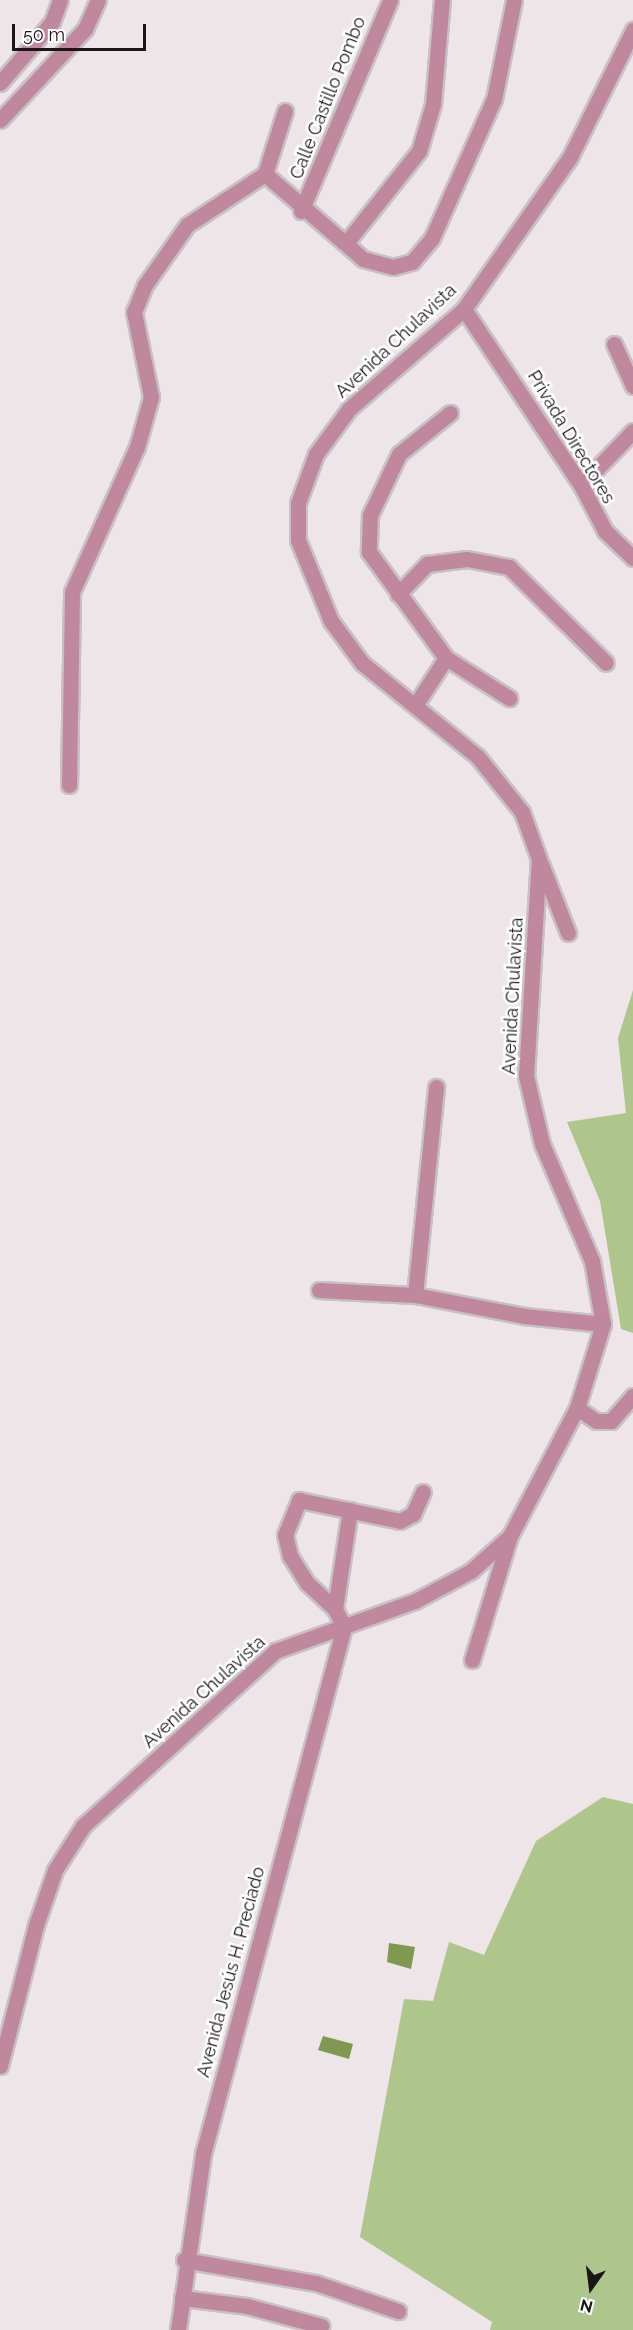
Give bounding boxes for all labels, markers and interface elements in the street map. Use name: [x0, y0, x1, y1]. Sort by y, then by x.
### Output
scale bar: [15, 12, 148, 50]
street label: Calle Castillo Pombo: [286, 14, 370, 182]
text: 50 m: [23, 24, 65, 45]
street label: Avenida Chulavista: [331, 279, 461, 403]
street label: Privada Directores: [523, 367, 619, 507]
street label: Avenida Chulavista: [498, 917, 528, 1075]
street label: Avenida Chulavista: [138, 1631, 270, 1753]
street label: Avenida Jesús H. Preciado: [192, 1864, 270, 2080]
north arrow: [561, 2258, 621, 2318]
text: N: [578, 2295, 595, 2317]

